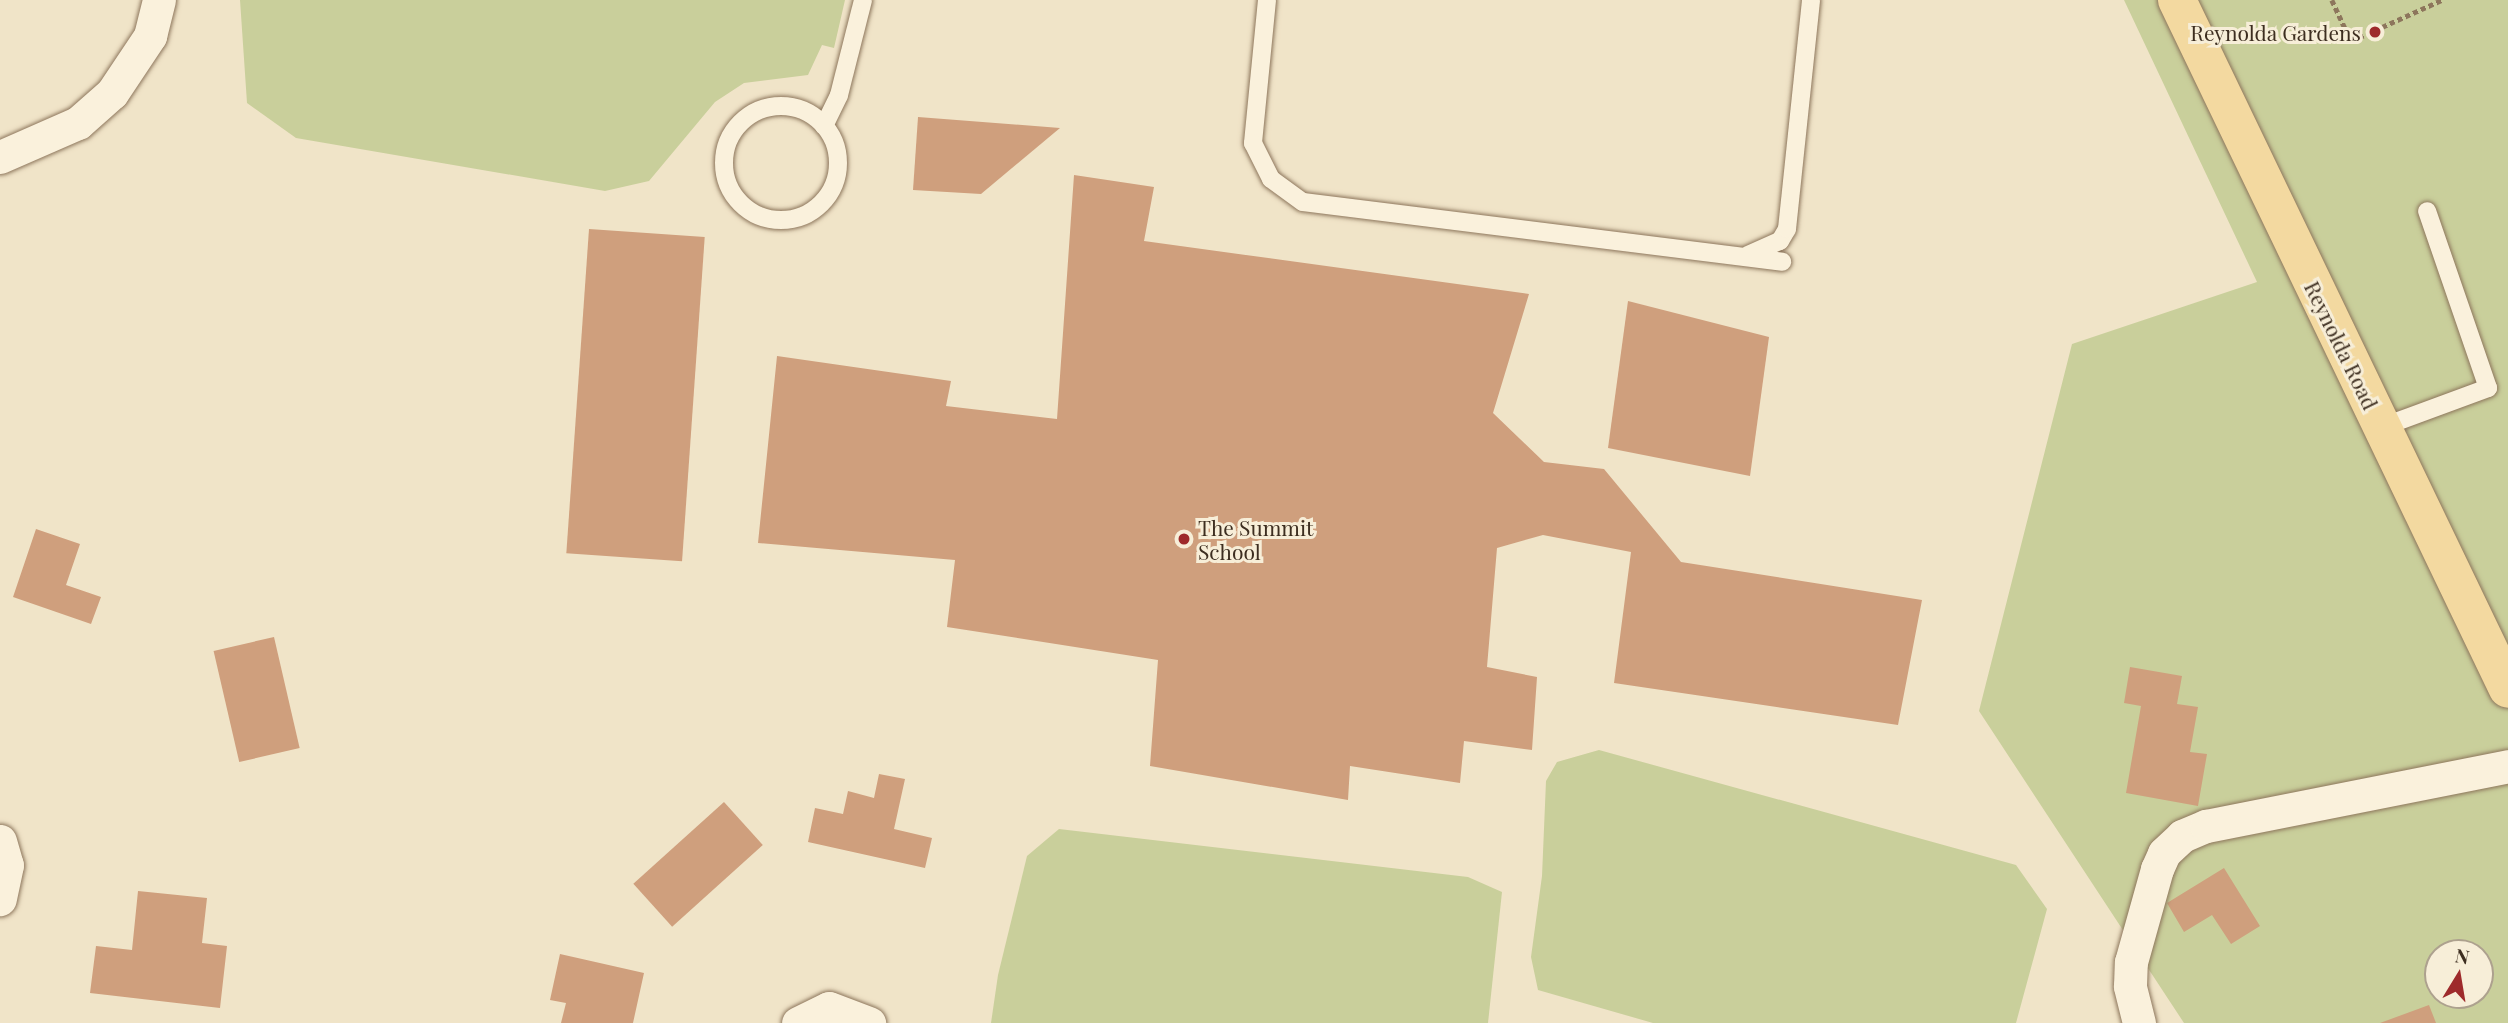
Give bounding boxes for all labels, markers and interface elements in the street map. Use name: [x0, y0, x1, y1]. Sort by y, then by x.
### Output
place label: Reynolda Gardens: [2190, 19, 2361, 45]
marker: Reynolda Gardens: [2367, 24, 2383, 40]
street label: Reynolda Road: [2300, 277, 2384, 413]
place label: The Summit School: [1198, 514, 1314, 564]
marker: The Summit School: [1176, 531, 1192, 547]
north arrow: [2424, 939, 2494, 1009]
text: N: [2453, 941, 2472, 969]

